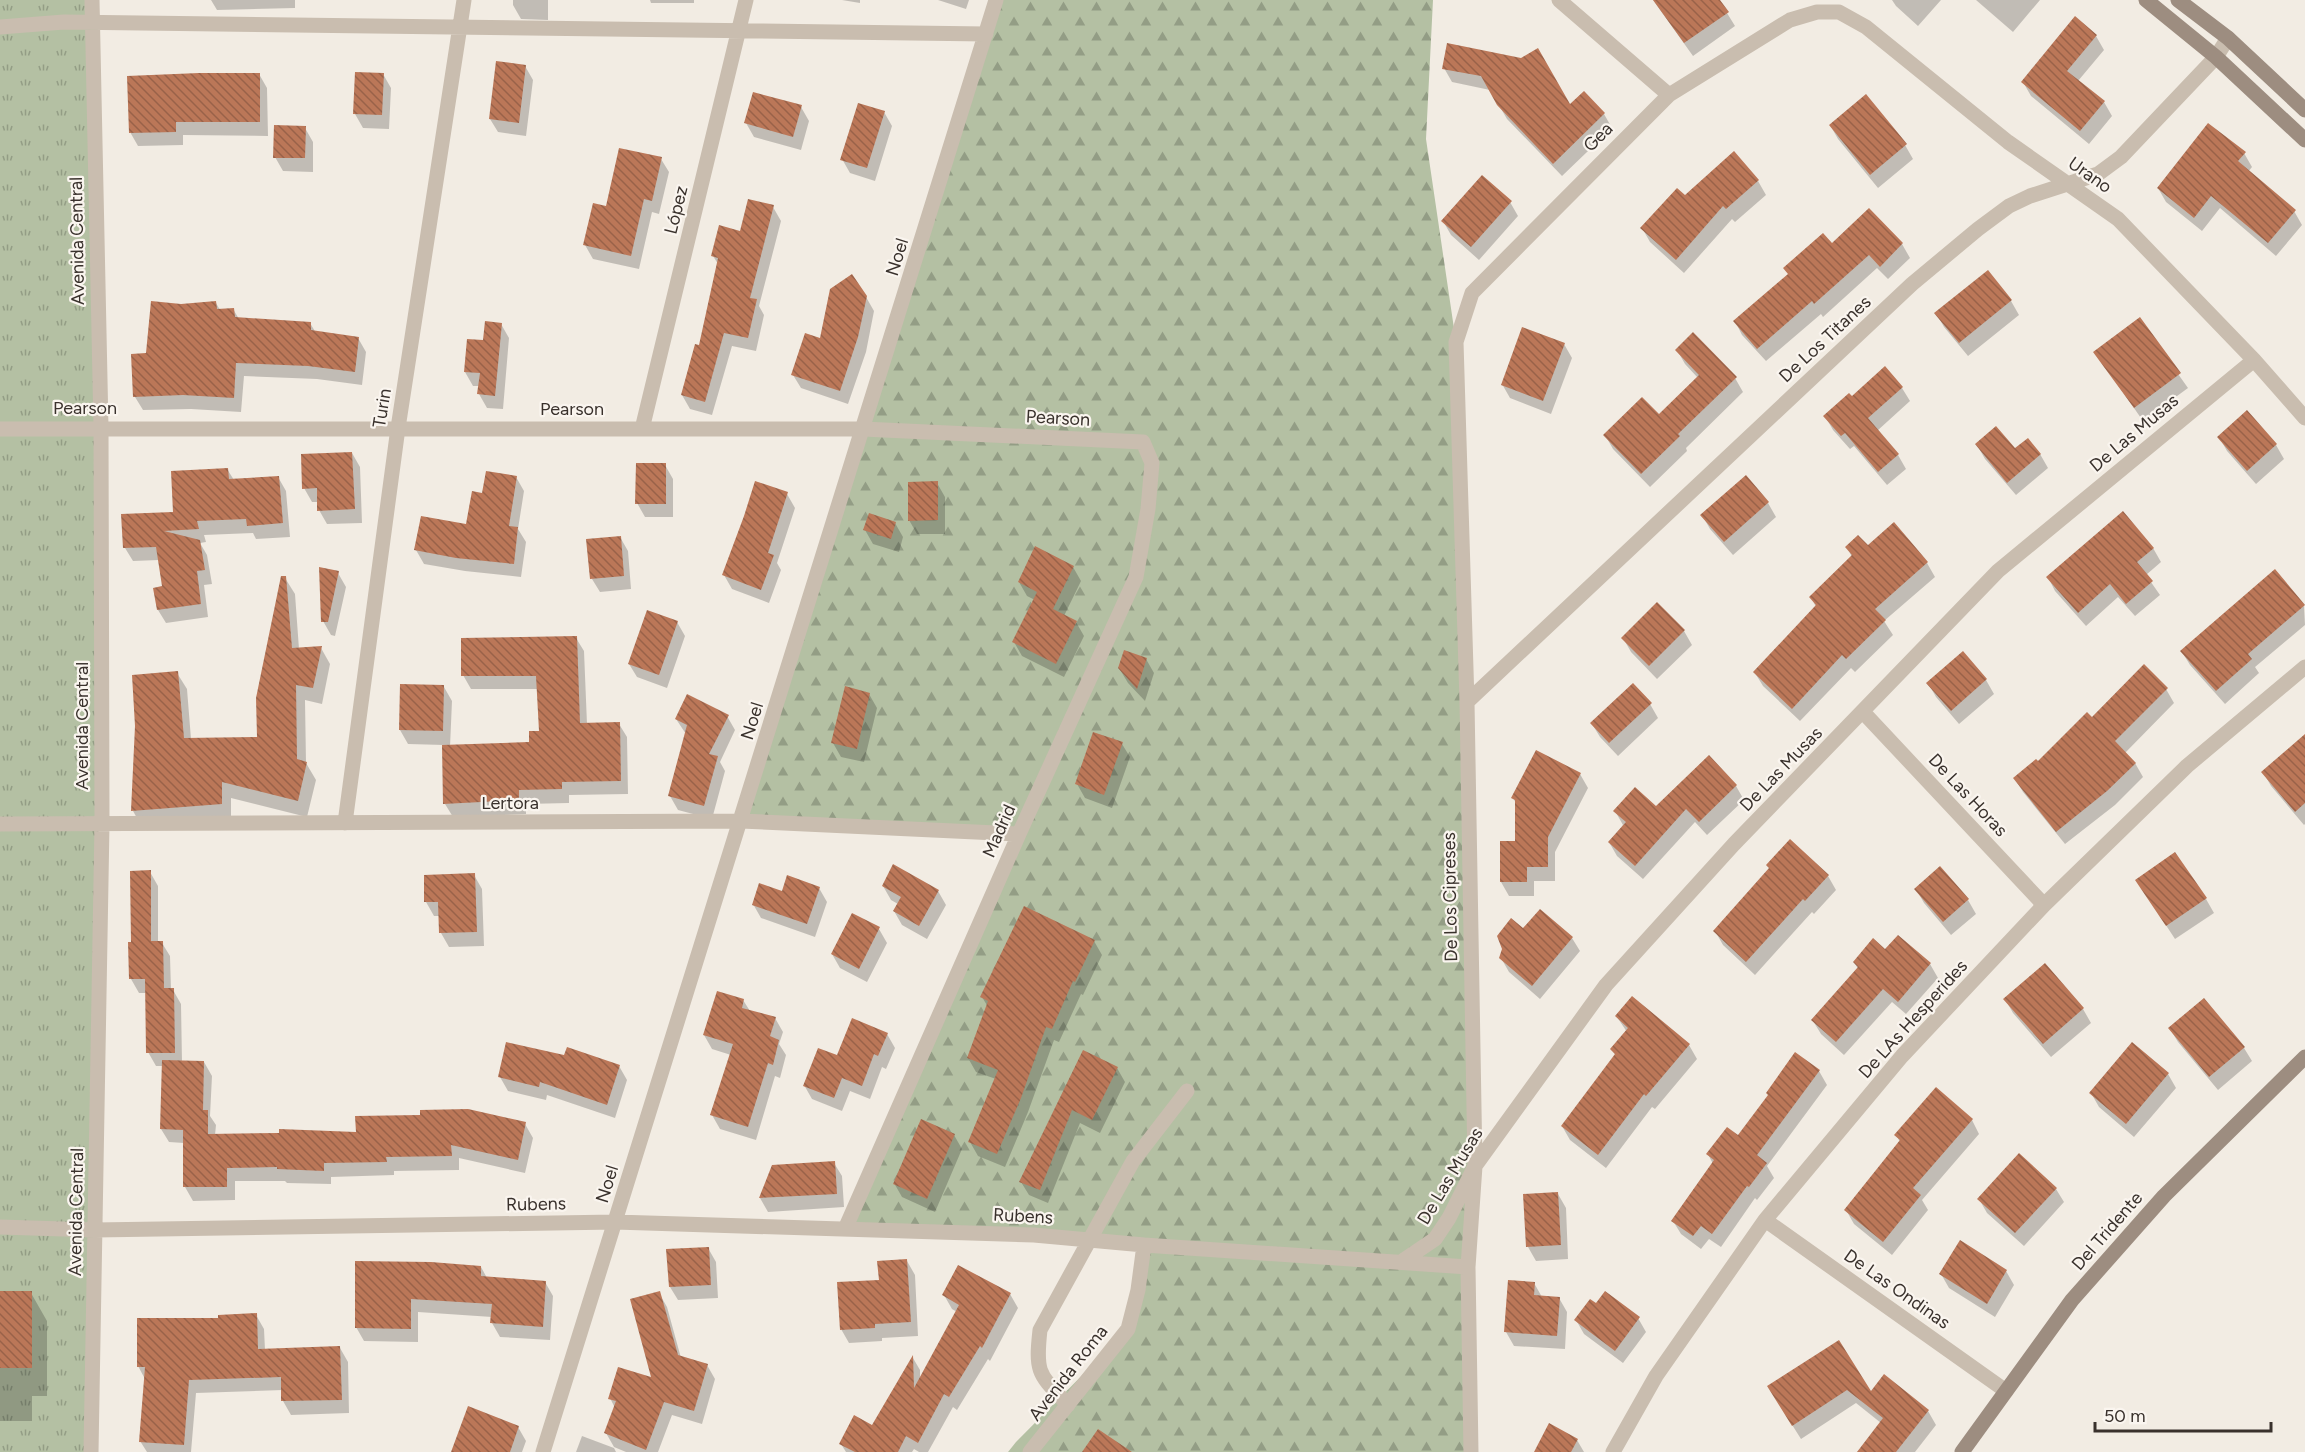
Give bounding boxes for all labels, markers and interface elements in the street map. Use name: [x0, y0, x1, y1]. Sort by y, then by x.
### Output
street label: Gea: [1579, 118, 1617, 156]
street label: Urano: [2064, 152, 2116, 198]
street label: Avenida Central: [65, 177, 89, 305]
street label: López: [659, 183, 693, 236]
street label: Noel: [881, 236, 913, 278]
street label: De Los Titanes: [1774, 291, 1876, 387]
street label: Turin: [368, 387, 396, 429]
street label: De Las Musas: [2085, 389, 2183, 477]
street label: Pearson: [53, 397, 117, 419]
street label: Pearson: [540, 398, 604, 420]
street label: Pearson: [1025, 405, 1091, 431]
street label: Avenida Central: [71, 662, 93, 790]
street label: Noel: [736, 700, 768, 742]
street label: De Las Musas: [1735, 722, 1827, 816]
street label: De Las Horas: [1924, 749, 2012, 841]
street label: Lertora: [481, 792, 539, 814]
street label: Madrid: [978, 801, 1020, 861]
street label: De Los Cipreses: [1438, 832, 1462, 962]
street label: De LAs Hesperides: [1854, 955, 1972, 1083]
street label: De Las Musas: [1412, 1124, 1488, 1228]
street label: Avenida Central: [64, 1148, 88, 1276]
street label: Noel: [591, 1163, 623, 1205]
street label: Del Tridente: [2067, 1187, 2147, 1275]
street label: Rubens: [506, 1192, 566, 1216]
street label: Rubens: [992, 1203, 1054, 1229]
street label: De Las Ondinas: [1840, 1244, 1954, 1334]
street label: Avenida Roma: [1024, 1321, 1112, 1425]
scale bar: [2095, 1395, 2270, 1433]
text: 50 m: [2104, 1405, 2146, 1427]

